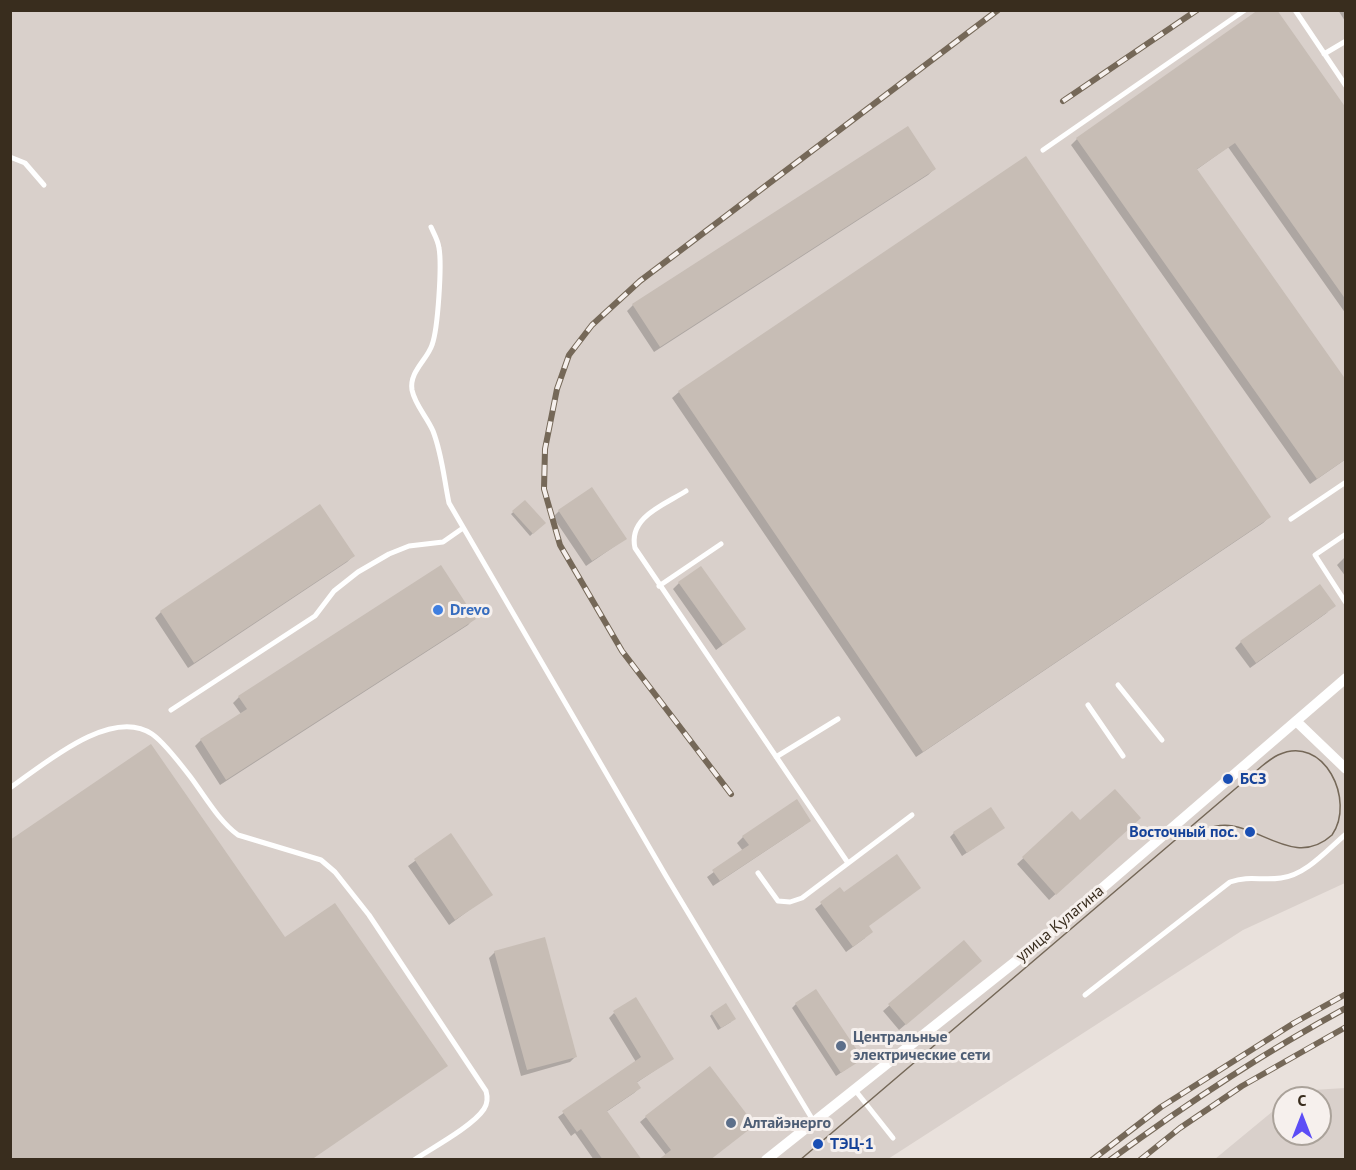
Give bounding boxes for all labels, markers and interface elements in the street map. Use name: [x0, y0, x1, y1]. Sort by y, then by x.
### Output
place label: Drevo: [450, 600, 490, 620]
marker: Drevo: [431, 603, 445, 617]
place label: БСЗ: [1240, 769, 1266, 789]
marker: БСЗ: [1221, 772, 1235, 786]
place label: Восточный пос.: [1129, 822, 1238, 842]
marker: Восточный пос.: [1243, 825, 1257, 839]
street label: улица Кулагина: [1012, 882, 1108, 966]
place label: Центральные электрические сети: [853, 1027, 991, 1065]
marker: Центральные электрические сети: [834, 1039, 848, 1053]
north arrow: [1272, 1086, 1332, 1146]
text: С: [1298, 1090, 1306, 1110]
place label: Алтайэнерго: [743, 1113, 831, 1133]
marker: Алтайэнерго: [724, 1116, 738, 1130]
place label: ТЭЦ-1: [830, 1134, 874, 1154]
marker: ТЭЦ-1: [811, 1137, 825, 1151]

